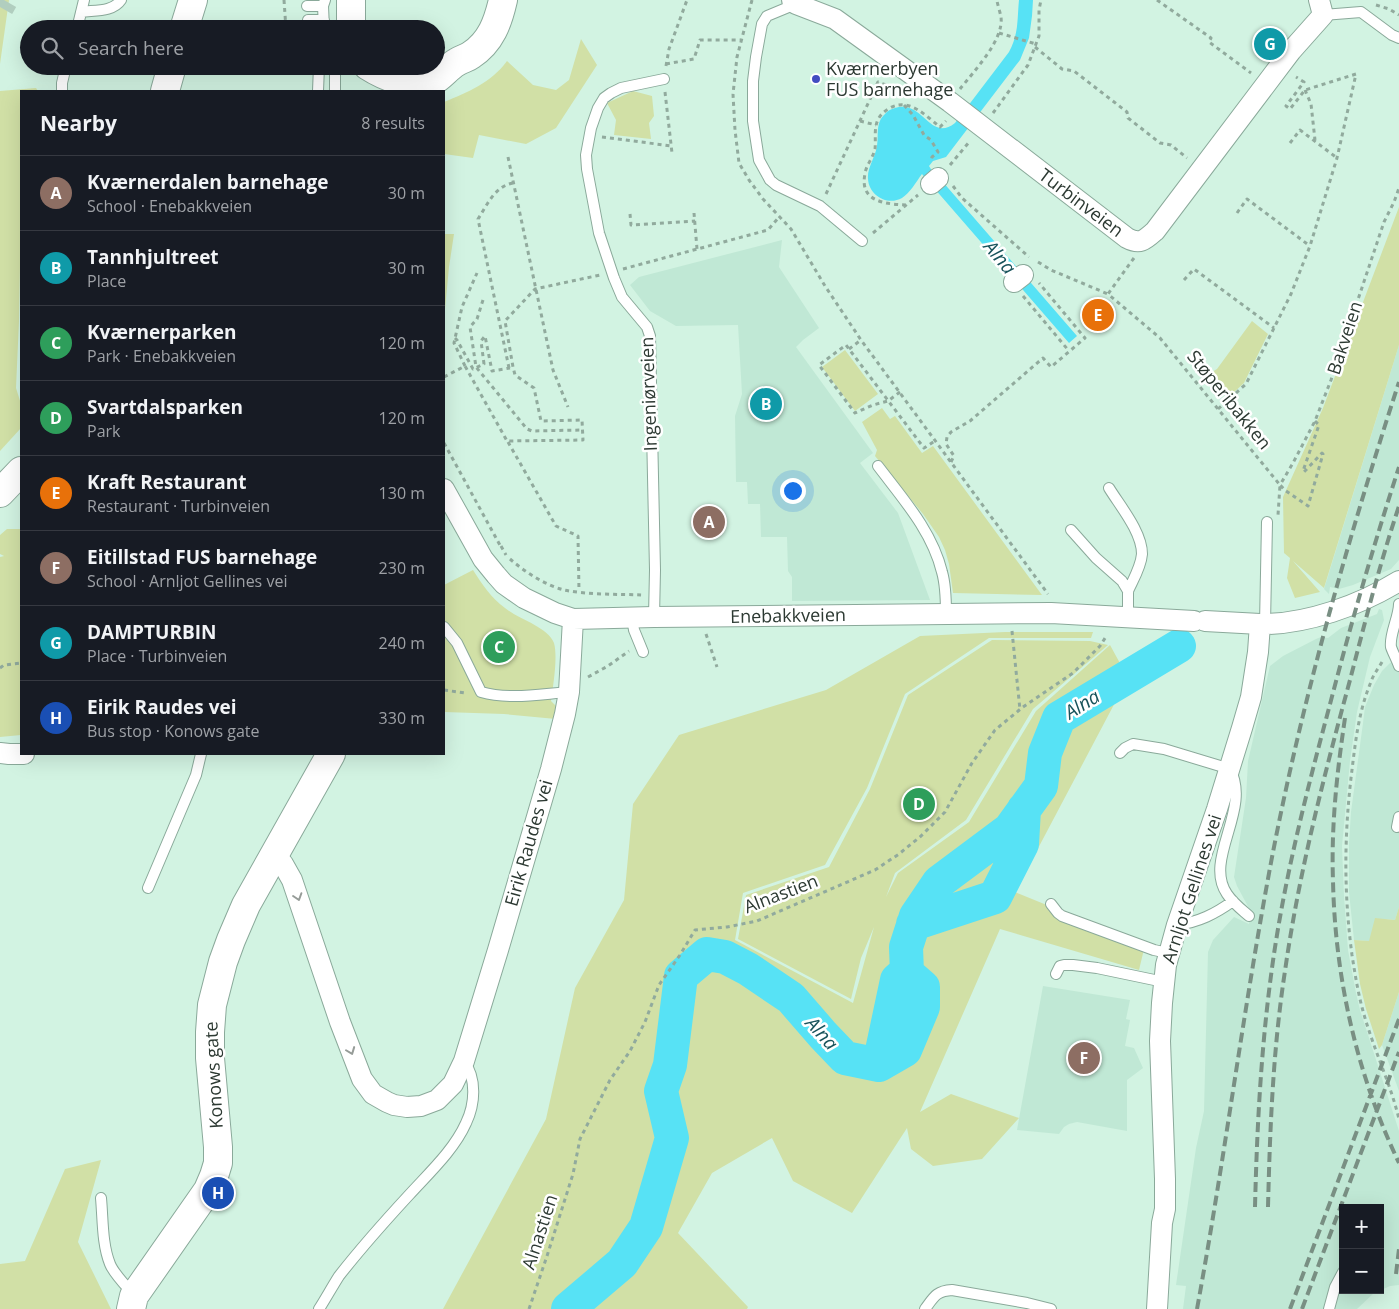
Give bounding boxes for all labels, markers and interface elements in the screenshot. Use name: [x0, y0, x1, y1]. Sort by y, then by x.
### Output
search box: [20, 20, 445, 75]
pin: G: [1254, 25, 1286, 63]
icon: search: [38, 34, 66, 62]
text: Search here: [78, 35, 184, 61]
place label: Kværnerbyen FUS barnehage: [826, 56, 953, 101]
marker: Kværnerbyen FUS barnehage: [810, 73, 822, 85]
text: Nearby: [40, 109, 117, 137]
text: 8 results: [361, 112, 425, 134]
street label: Turbinveien: [1035, 163, 1129, 242]
text: Kværnerdalen barnehage: [87, 169, 329, 195]
text: A: [50, 182, 62, 204]
text: 30 m: [388, 182, 425, 204]
text: School · Enebakkveien: [87, 195, 252, 217]
water label: Alna: [977, 233, 1022, 280]
text: Tannhjultreet: [87, 244, 219, 270]
text: B: [51, 257, 61, 279]
text: 30 m: [388, 257, 425, 279]
text: Place: [87, 270, 126, 292]
pin: E: [1082, 296, 1114, 334]
street label: Bakveien: [1321, 298, 1367, 377]
text: Kværnerparken: [87, 319, 236, 345]
text: C: [51, 332, 61, 354]
text: 120 m: [379, 332, 425, 354]
street label: Ingeniørveien: [634, 336, 662, 452]
text: Park · Enebakkveien: [87, 345, 236, 367]
street label: Støperibakken: [1182, 345, 1277, 454]
pin: B: [750, 385, 782, 423]
text: Svartdalsparken: [87, 394, 243, 420]
text: D: [50, 407, 62, 429]
text: 120 m: [379, 407, 425, 429]
text: Park: [87, 420, 120, 442]
text: Kraft Restaurant: [87, 469, 247, 495]
your location: [780, 478, 806, 504]
text: E: [52, 482, 60, 504]
text: 130 m: [379, 482, 425, 504]
text: Restaurant · Turbinveien: [87, 495, 270, 517]
pin: A: [693, 503, 725, 541]
text: Eitillstad FUS barnehage: [87, 544, 317, 570]
text: F: [52, 557, 60, 579]
text: 230 m: [379, 557, 425, 579]
text: School · Arnljot Gellines vei: [87, 570, 287, 592]
street label: Enebakkveien: [730, 602, 846, 628]
text: DAMPTURBIN: [87, 619, 216, 645]
pin: C: [483, 628, 515, 666]
text: G: [50, 632, 62, 654]
text: 240 m: [379, 632, 425, 654]
text: Place · Turbinveien: [87, 645, 227, 667]
water label: Alna: [1058, 683, 1105, 726]
text: Eirik Raudes vei: [87, 694, 237, 720]
text: H: [50, 707, 62, 729]
text: 330 m: [379, 707, 425, 729]
text: Bus stop · Konows gate: [87, 720, 260, 742]
street label: Eirik Raudes vei: [498, 777, 558, 909]
pin: D: [903, 785, 935, 823]
street label: Arnljot Gellines vei: [1156, 811, 1227, 966]
street label: Alnastien: [740, 868, 821, 918]
one-way arrow: [292, 892, 302, 901]
water label: Alna: [799, 1009, 844, 1056]
street label: Konows gate: [198, 1021, 228, 1129]
pin: F: [1068, 1039, 1100, 1077]
one-way arrow: [345, 1046, 355, 1054]
pin: H: [202, 1174, 234, 1212]
street label: Alnastien: [516, 1191, 562, 1272]
map controls: [1339, 1204, 1384, 1294]
button: +: [1339, 1204, 1384, 1249]
button: −: [1339, 1249, 1384, 1294]

